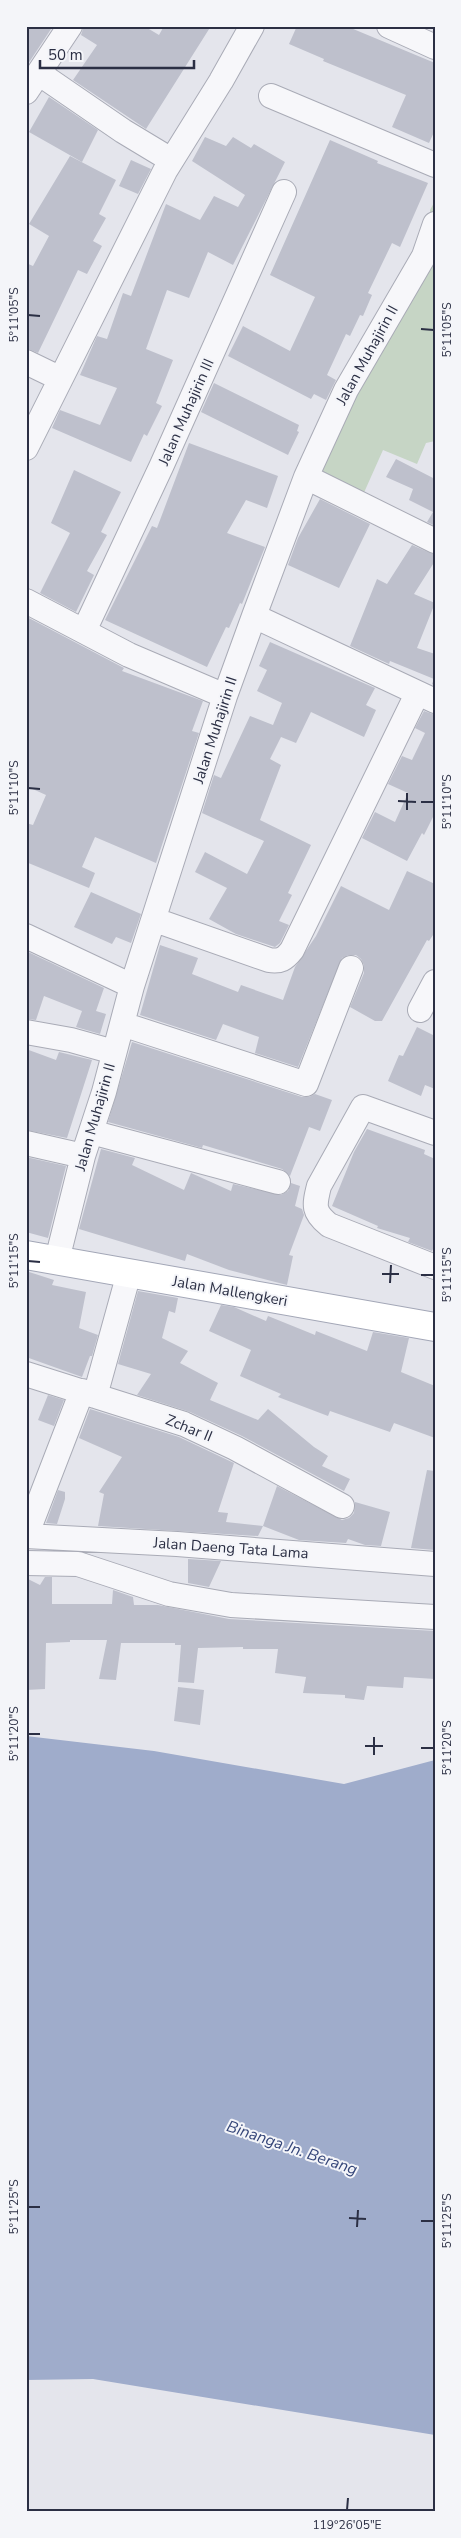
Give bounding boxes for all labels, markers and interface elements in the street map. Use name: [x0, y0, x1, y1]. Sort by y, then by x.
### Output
scale bar: [40, 38, 194, 70]
text: 50 m: [48, 45, 83, 65]
text: 5°11'05"S: [6, 287, 22, 343]
street label: Jalan Muhajirin II: [331, 302, 403, 409]
text: 5°11'05"S: [439, 302, 455, 358]
street label: Jalan Muhajirin III: [153, 355, 219, 470]
street label: Jalan Muhajirin II: [188, 674, 242, 787]
text: 5°11'10"S: [6, 760, 22, 816]
text: 5°11'10"S: [439, 774, 455, 830]
street label: Jalan Muhajirin II: [70, 1061, 120, 1174]
text: 5°11'15"S: [6, 1233, 22, 1289]
text: 5°11'15"S: [439, 1247, 455, 1303]
street label: Jalan Mallengkeri: [170, 1271, 289, 1311]
street label: Zchar II: [163, 1410, 215, 1446]
street label: Jalan Daeng Tata Lama: [152, 1533, 309, 1563]
text: 5°11'20"S: [6, 1706, 22, 1762]
text: 5°11'20"S: [439, 1720, 455, 1776]
water label: Binanga Jn. Berang: [224, 2115, 360, 2181]
text: 5°11'25"S: [6, 2179, 22, 2235]
text: 5°11'25"S: [439, 2193, 455, 2249]
text: 119°26'05"E: [312, 2517, 382, 2533]

